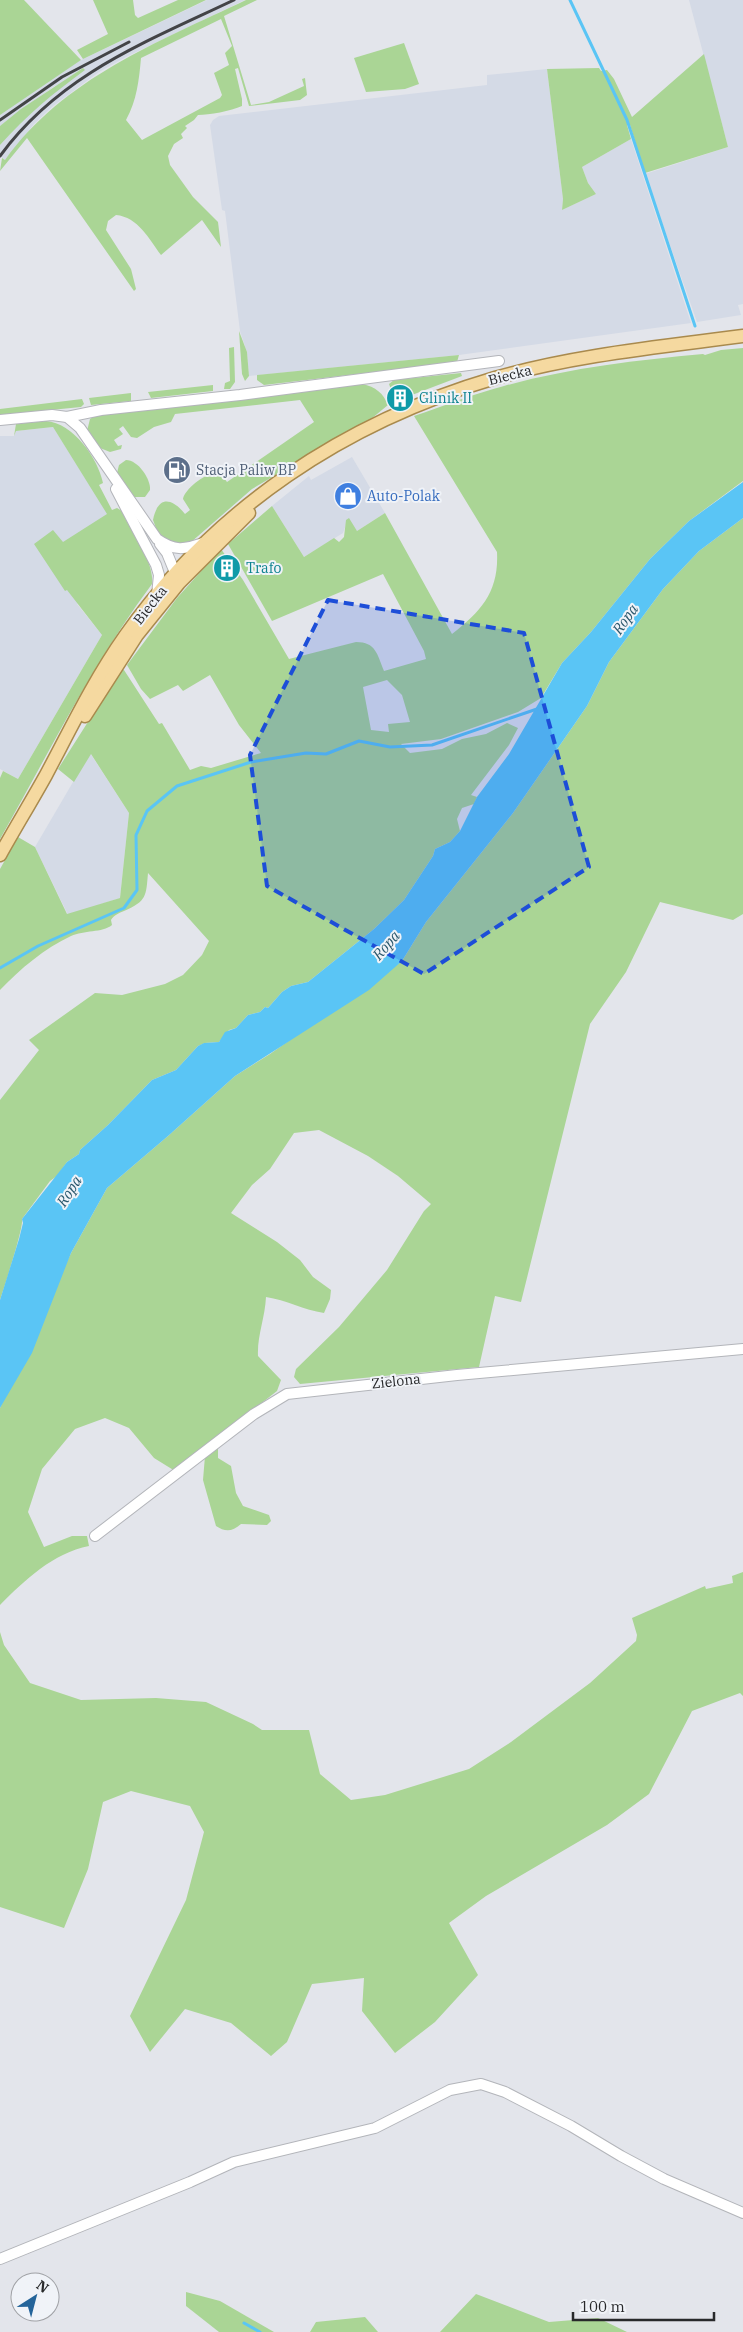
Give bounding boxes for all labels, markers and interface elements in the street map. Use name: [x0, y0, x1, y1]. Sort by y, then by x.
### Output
street label: Biecka: [486, 361, 534, 389]
building icon: Glinik II: [385, 383, 415, 413]
place label: Glinik II: [419, 389, 472, 407]
fuel station icon: Stacja Paliw BP: [162, 455, 192, 485]
place label: Stacja Paliw BP: [196, 461, 296, 479]
shop icon: Auto-Polak: [333, 481, 363, 511]
place label: Auto-Polak: [367, 487, 441, 505]
building icon: Trafo: [212, 553, 242, 583]
place label: Trafo: [246, 559, 281, 577]
street label: Biecka: [129, 582, 171, 628]
water label: Ropa: [607, 599, 643, 639]
water label: Ropa: [367, 926, 404, 964]
water label: Ropa: [52, 1171, 86, 1211]
street label: Zielona: [370, 1369, 422, 1393]
north arrow: [10, 2272, 60, 2322]
text: N: [33, 2276, 52, 2297]
scale bar: [573, 2290, 714, 2322]
text: 100 m: [580, 2297, 625, 2316]

